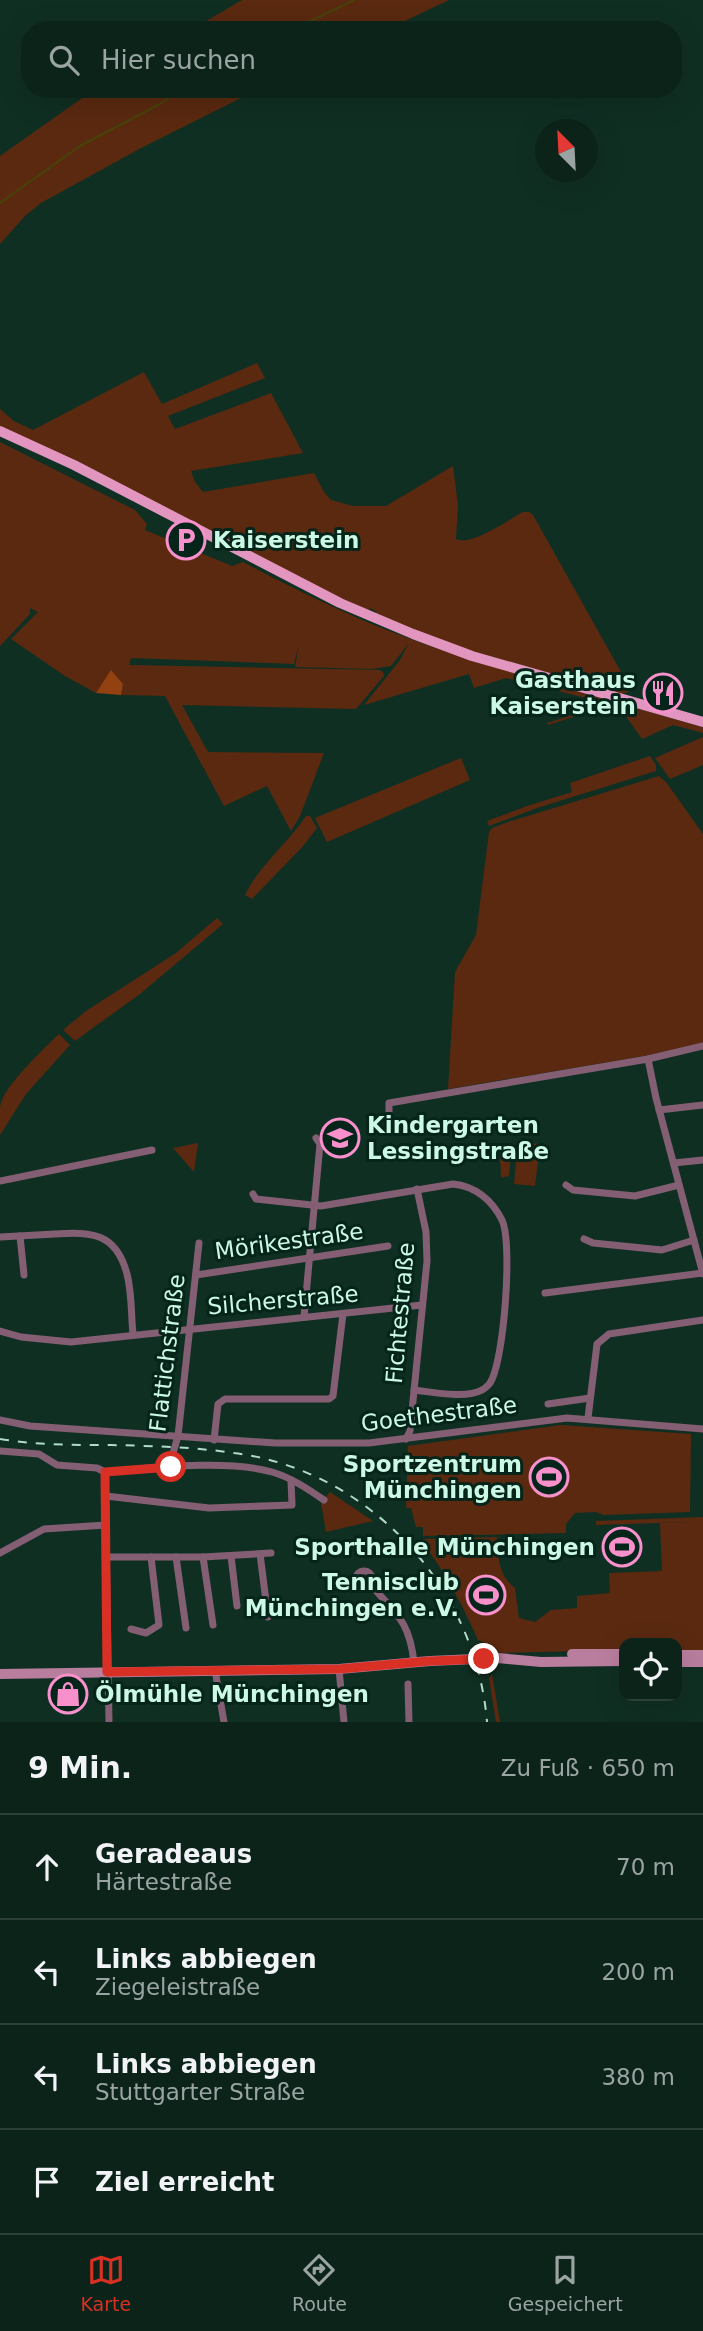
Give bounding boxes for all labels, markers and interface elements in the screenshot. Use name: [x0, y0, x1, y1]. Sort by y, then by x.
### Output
search box: [21, 21, 682, 98]
icon: search: [45, 41, 83, 79]
text: Hier suchen: [101, 45, 256, 75]
north arrow: [535, 119, 598, 182]
parking icon: Kaiserstein: [165, 519, 207, 561]
place label: Kaiserstein: [213, 527, 359, 553]
place label: Gasthaus Kaiserstein: [490, 667, 636, 719]
restaurant icon: Gasthaus Kaiserstein: [642, 672, 684, 714]
place label: Kindergarten Lessingstraße: [367, 1112, 549, 1164]
school or university icon: Kindergarten Lessingstraße: [319, 1117, 361, 1159]
street label: Mörikestraße: [213, 1218, 365, 1264]
street label: Fichtestraße: [381, 1241, 419, 1385]
street label: Flattichstraße: [144, 1273, 190, 1433]
street label: Silcherstraße: [206, 1280, 360, 1320]
street label: Goethestraße: [360, 1392, 518, 1436]
route start: [155, 1451, 186, 1482]
place label: Sportzentrum Münchingen: [343, 1451, 522, 1503]
sports icon: Sportzentrum Münchingen: [528, 1456, 570, 1498]
sports icon: Sporthalle Münchingen: [601, 1526, 643, 1568]
place label: Sporthalle Münchingen: [294, 1534, 595, 1560]
place label: Tennisclub Münchingen e.V.: [245, 1569, 459, 1621]
sports icon: Tennisclub Münchingen e.V.: [465, 1574, 507, 1616]
map controls: [619, 1638, 682, 1701]
button: locate: [619, 1638, 682, 1701]
route end: [468, 1643, 499, 1674]
shop icon: Ölmühle Münchingen: [47, 1673, 89, 1715]
place label: Ölmühle Münchingen: [95, 1680, 369, 1707]
text: 9 Min.: [28, 1750, 132, 1785]
text: Zu Fuß · 650 m: [501, 1755, 675, 1781]
text: Geradeaus: [95, 1839, 252, 1869]
icon: ahead: [28, 1848, 66, 1886]
text: 70 m: [616, 1854, 675, 1880]
text: Härtestraße: [95, 1869, 232, 1895]
text: Links abbiegen: [95, 1944, 317, 1974]
icon: left: [28, 1953, 66, 1991]
text: 200 m: [601, 1959, 675, 1985]
text: Ziegeleistraße: [95, 1974, 260, 2000]
text: Links abbiegen: [95, 2049, 317, 2079]
icon: left: [28, 2058, 66, 2096]
text: 380 m: [601, 2064, 675, 2090]
text: Stuttgarter Straße: [95, 2079, 305, 2105]
icon: arrive: [28, 2163, 66, 2201]
text: Ziel erreicht: [95, 2167, 275, 2197]
tab: Karte: [80, 2251, 131, 2315]
tab: Route: [292, 2251, 347, 2315]
tab: Gespeichert: [508, 2251, 623, 2315]

